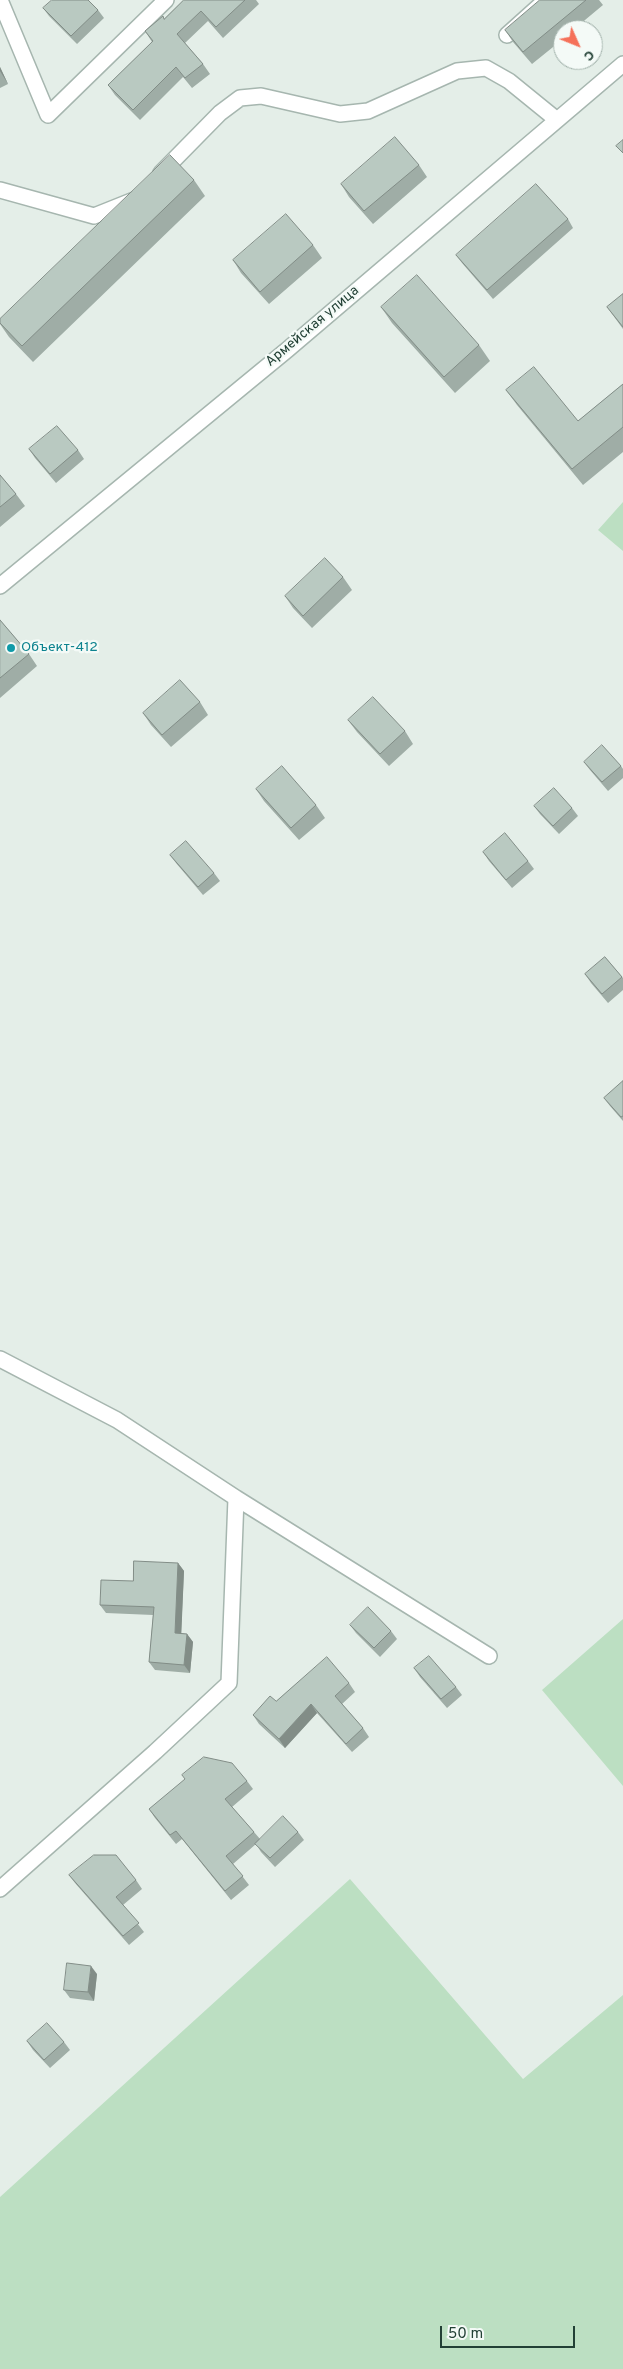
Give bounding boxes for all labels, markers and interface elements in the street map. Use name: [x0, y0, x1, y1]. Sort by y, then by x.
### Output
north arrow: [553, 20, 603, 70]
text: С: [579, 46, 598, 64]
street label: Армейская улица: [263, 283, 363, 371]
place label: Объект-412: [21, 640, 98, 656]
marker: Объект-412: [5, 642, 17, 654]
scale bar: [443, 2316, 578, 2348]
text: 50 m: [448, 2325, 483, 2344]

